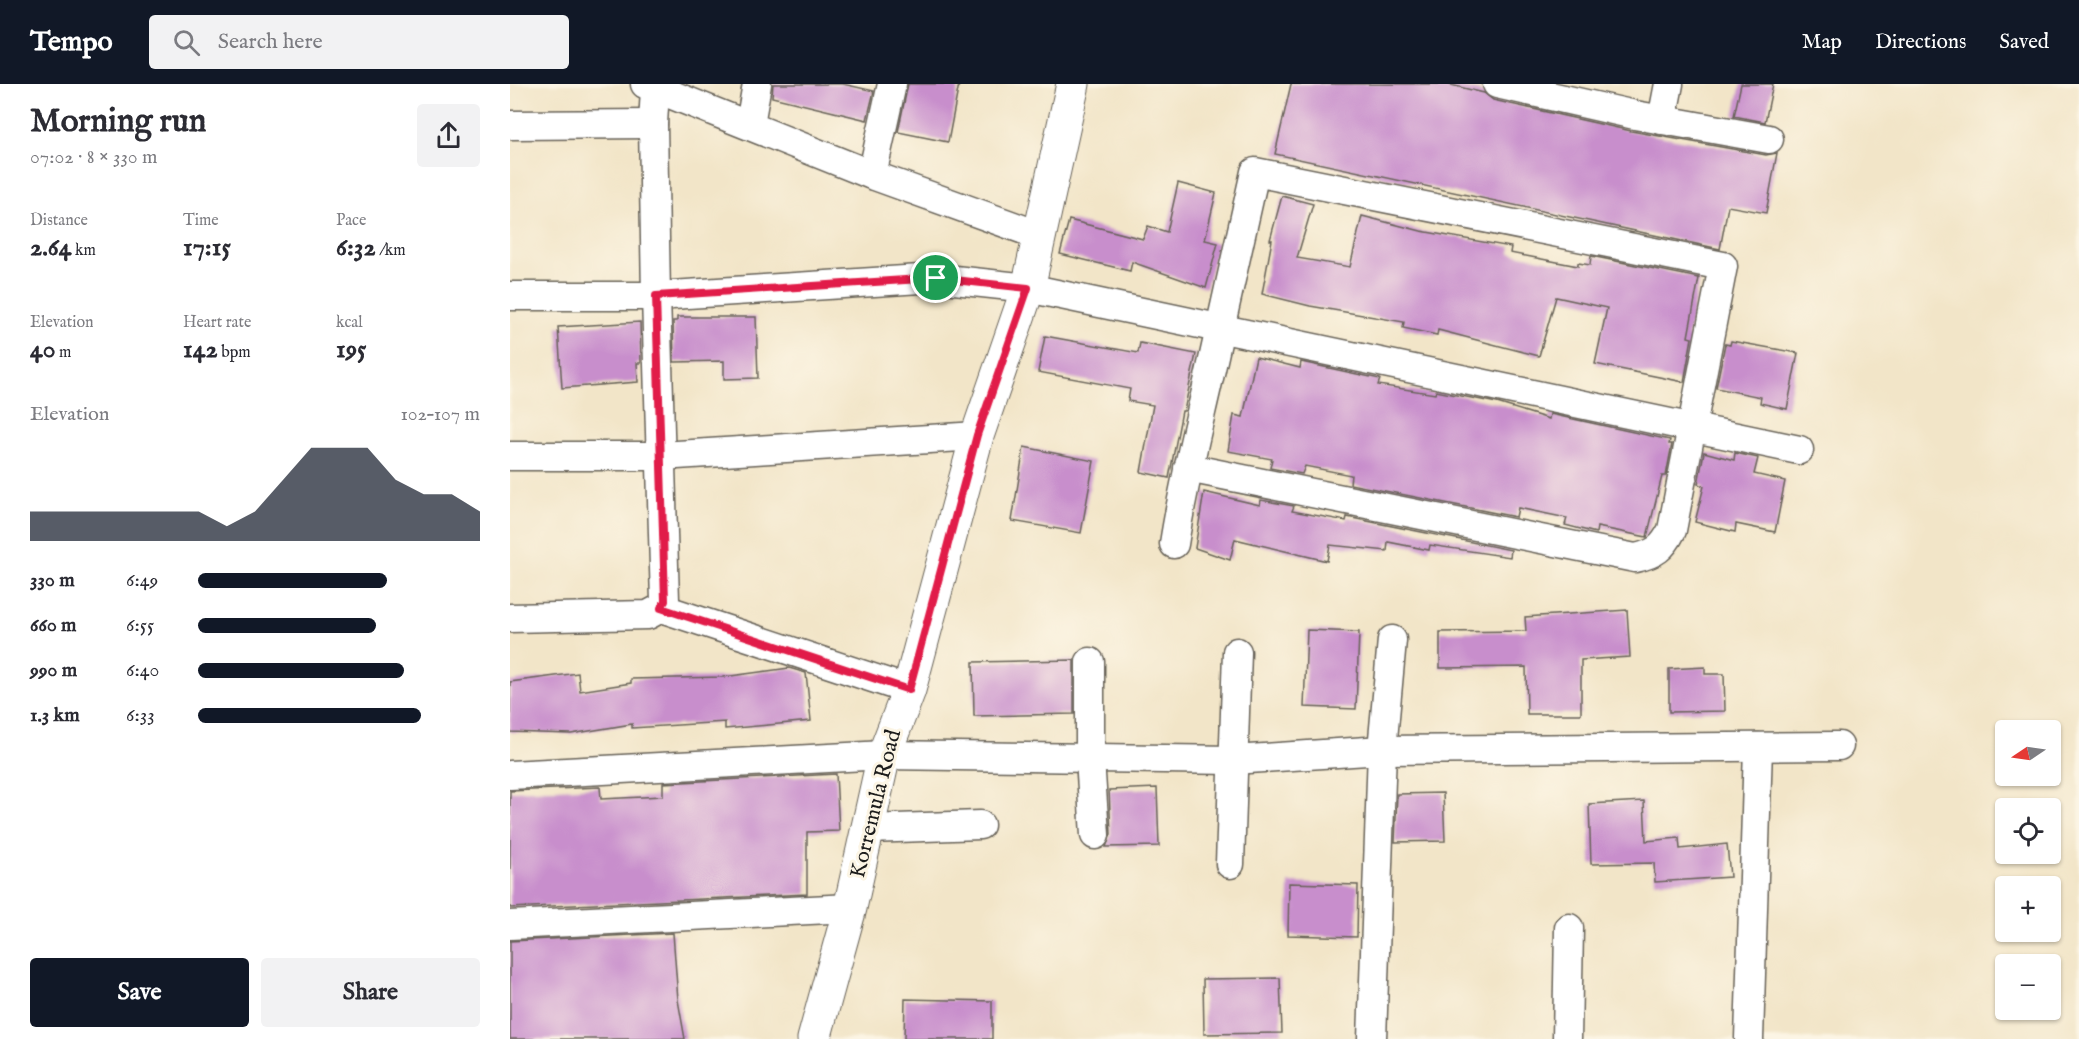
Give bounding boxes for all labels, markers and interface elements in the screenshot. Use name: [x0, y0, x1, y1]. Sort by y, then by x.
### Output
search box: [149, 15, 569, 69]
text: Tempo: [30, 25, 113, 60]
icon: search: [170, 26, 203, 59]
text: Search here: [218, 28, 323, 56]
text: Map: [1802, 29, 1842, 56]
text: Directions: [1875, 29, 1966, 56]
text: Saved: [1999, 29, 2049, 56]
text: Morning run: [30, 101, 206, 143]
button: share: [417, 104, 480, 167]
text: 07:02 · 8 × 330 m: [30, 145, 158, 170]
text: Distance: [30, 211, 88, 231]
text: Time: [183, 211, 219, 231]
text: Pace: [336, 211, 366, 231]
text: 2.64: [30, 231, 72, 264]
text: 17:15: [183, 231, 231, 264]
text: 6:32: [336, 231, 376, 264]
text: km: [72, 241, 96, 261]
text: /km: [376, 241, 406, 261]
pin: [910, 252, 961, 303]
icon: arrive: [919, 261, 952, 294]
text: Elevation: [30, 313, 93, 333]
text: Heart rate: [183, 313, 251, 333]
text: kcal: [336, 313, 363, 333]
text: 40: [30, 333, 56, 366]
text: 142: [183, 333, 218, 366]
text: 195: [336, 333, 366, 366]
text: m: [56, 343, 71, 363]
text: bpm: [218, 343, 251, 363]
text: Elevation: [30, 402, 109, 427]
text: 102–107 m: [400, 402, 480, 427]
text: 330 m: [30, 568, 75, 593]
text: 6:49: [126, 568, 158, 593]
text: 660 m: [30, 613, 77, 638]
text: 6:55: [126, 613, 154, 638]
text: 990 m: [30, 658, 77, 683]
text: 6:40: [126, 658, 159, 683]
text: 1.3 km: [30, 703, 80, 728]
text: 6:33: [126, 703, 155, 728]
north arrow: [1995, 720, 2061, 786]
map controls: [1995, 720, 2061, 1020]
street label: Korremula Road: [844, 727, 908, 881]
button: locate: [1995, 798, 2061, 864]
button: +: [1995, 876, 2061, 942]
button: −: [1995, 954, 2061, 1020]
button: Save: [30, 958, 249, 1027]
button: Share: [261, 958, 480, 1027]

